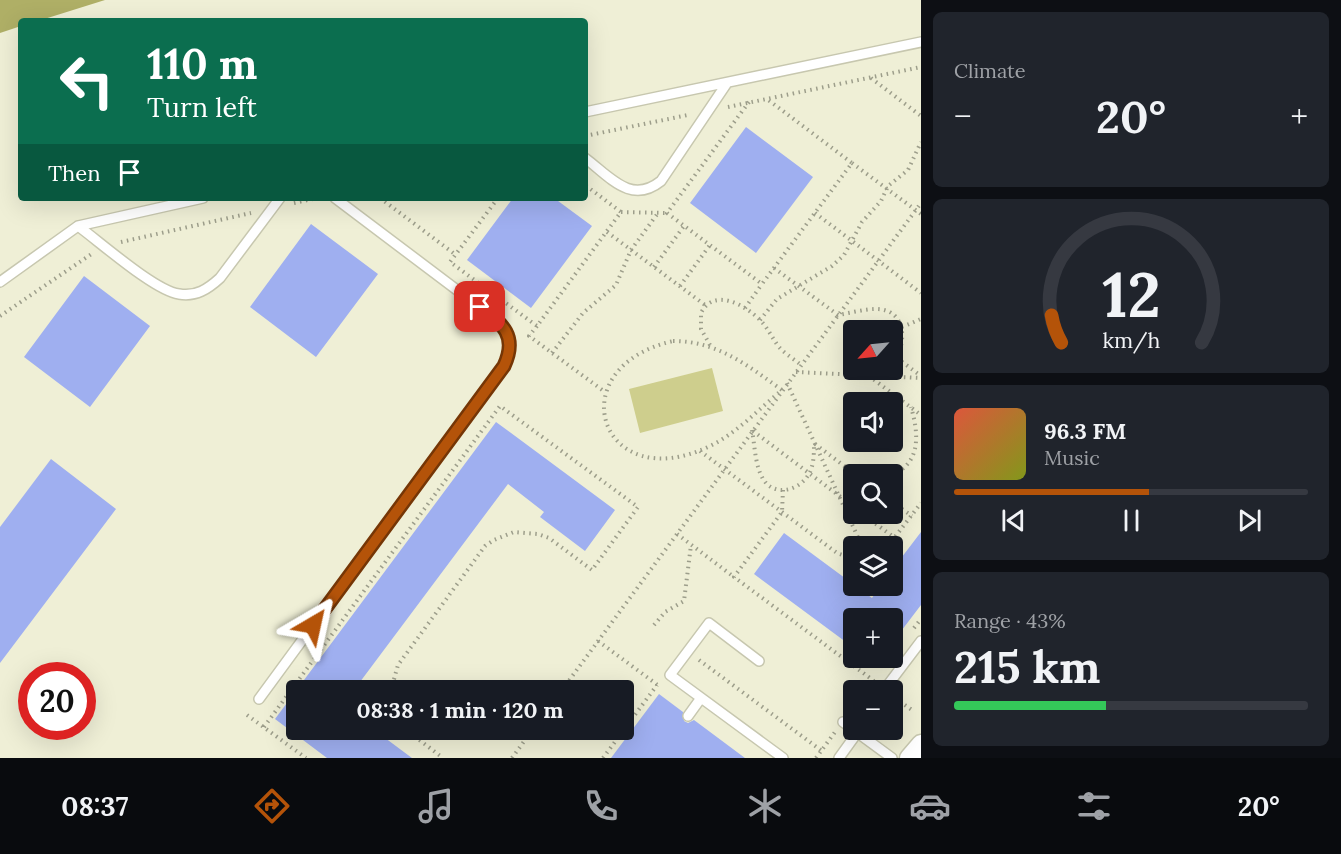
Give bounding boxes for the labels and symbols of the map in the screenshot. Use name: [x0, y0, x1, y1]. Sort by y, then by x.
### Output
pin: [454, 281, 505, 332]
north arrow: [843, 320, 903, 380]
position arrow: [281, 593, 345, 657]
speed limit sign: 20: [18, 662, 96, 740]

